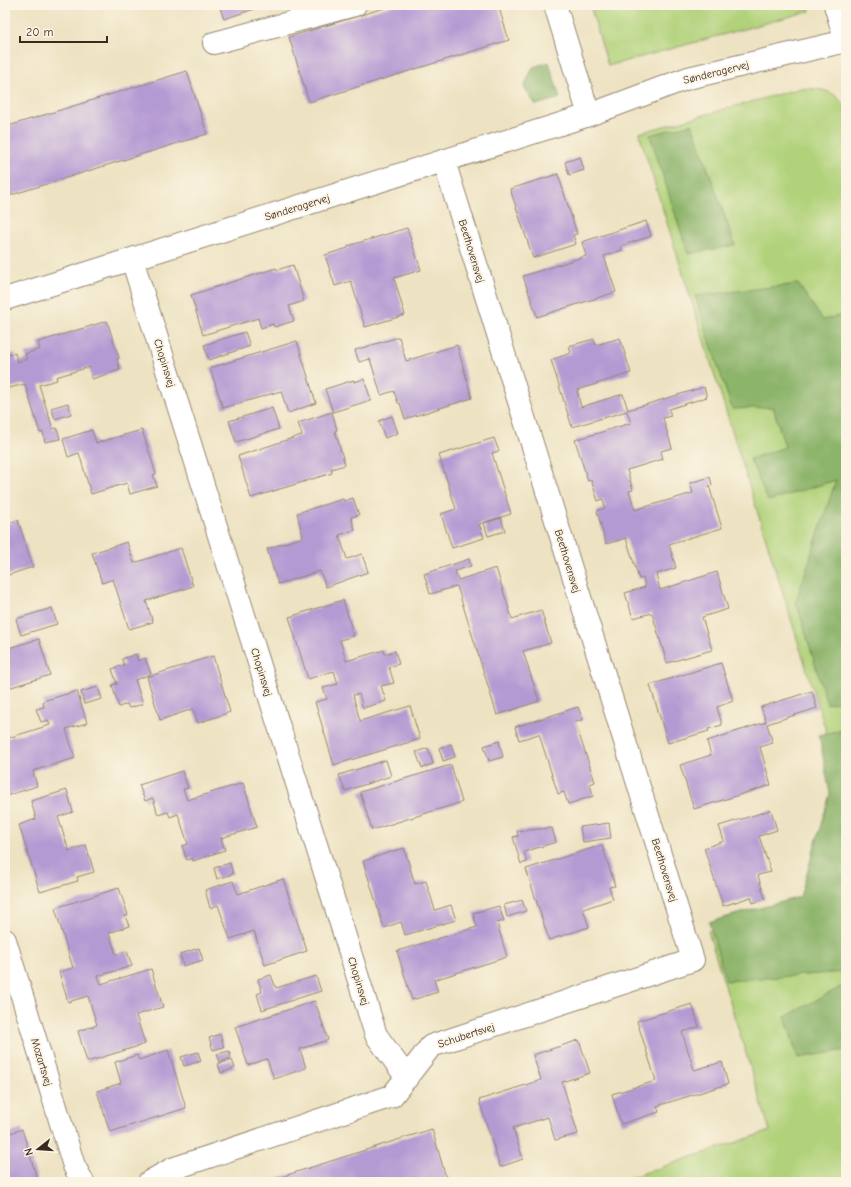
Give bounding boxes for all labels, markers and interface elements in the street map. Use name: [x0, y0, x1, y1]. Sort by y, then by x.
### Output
scale bar: [20, 18, 107, 44]
text: 20 m: [26, 25, 54, 39]
street label: Sønderagervej: [682, 58, 750, 87]
street label: Sønderagervej: [263, 191, 331, 224]
street label: Beethovensvej: [456, 218, 487, 284]
street label: Chopinsvej: [151, 337, 178, 389]
street label: Beethovensvej: [552, 528, 583, 594]
street label: Chopinsvej: [248, 646, 275, 698]
street label: Beethovensvej: [649, 837, 680, 903]
street label: Chopinsvej: [345, 955, 372, 1007]
street label: Schubertsvej: [436, 1020, 496, 1051]
street label: Mozartsvej: [28, 1037, 55, 1088]
north arrow: [18, 1129, 58, 1169]
text: N: [22, 1146, 36, 1157]

